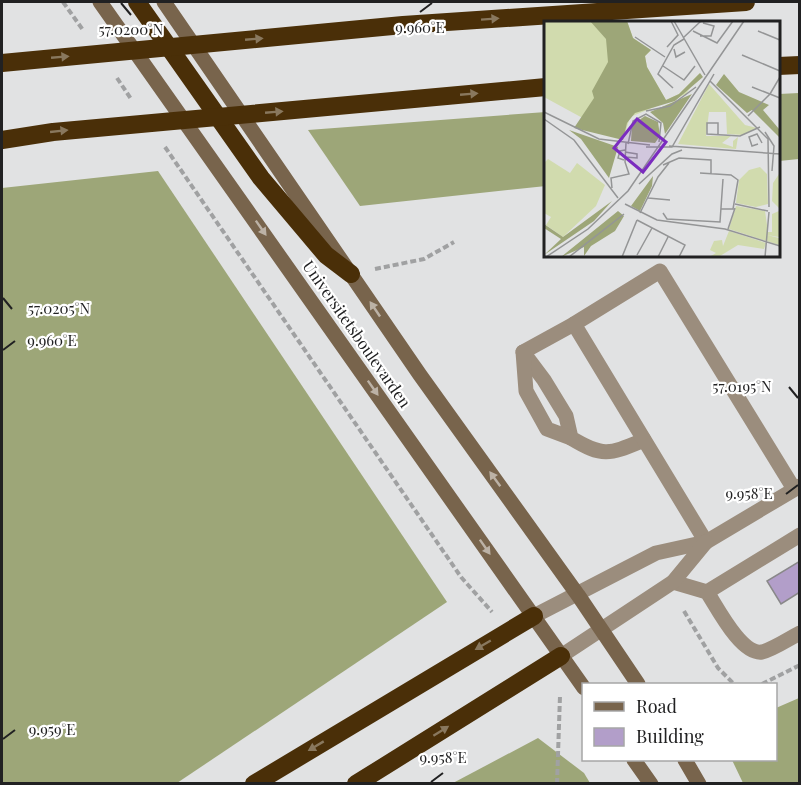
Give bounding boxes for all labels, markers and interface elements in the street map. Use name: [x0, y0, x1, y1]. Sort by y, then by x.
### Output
one-way arrow: [481, 15, 500, 24]
text: 9.960°E: [395, 17, 445, 37]
text: 57.0200°N: [99, 19, 164, 39]
inset map: [544, 21, 780, 256]
one-way arrow: [244, 34, 263, 44]
one-way arrow: [50, 52, 69, 62]
one-way arrow: [459, 89, 478, 99]
one-way arrow: [265, 107, 284, 117]
one-way arrow: [50, 126, 69, 136]
one-way arrow: [255, 220, 266, 236]
street label: Universitetsboulevarden: [299, 256, 417, 412]
text: 57.0205°N: [28, 298, 91, 318]
one-way arrow: [370, 301, 381, 317]
text: 9.960°E: [27, 330, 77, 350]
text: 57.0195°N: [712, 376, 772, 396]
one-way arrow: [367, 379, 379, 395]
one-way arrow: [489, 472, 501, 488]
text: 9.958°E: [725, 483, 773, 503]
one-way arrow: [479, 539, 491, 555]
one-way arrow: [474, 640, 491, 650]
legend: [582, 683, 777, 761]
text: Road: [636, 694, 677, 718]
text: 9.959°E: [29, 719, 75, 739]
text: Building: [636, 724, 704, 748]
one-way arrow: [433, 725, 450, 736]
one-way arrow: [308, 740, 324, 751]
text: 9.958°E: [419, 747, 467, 767]

